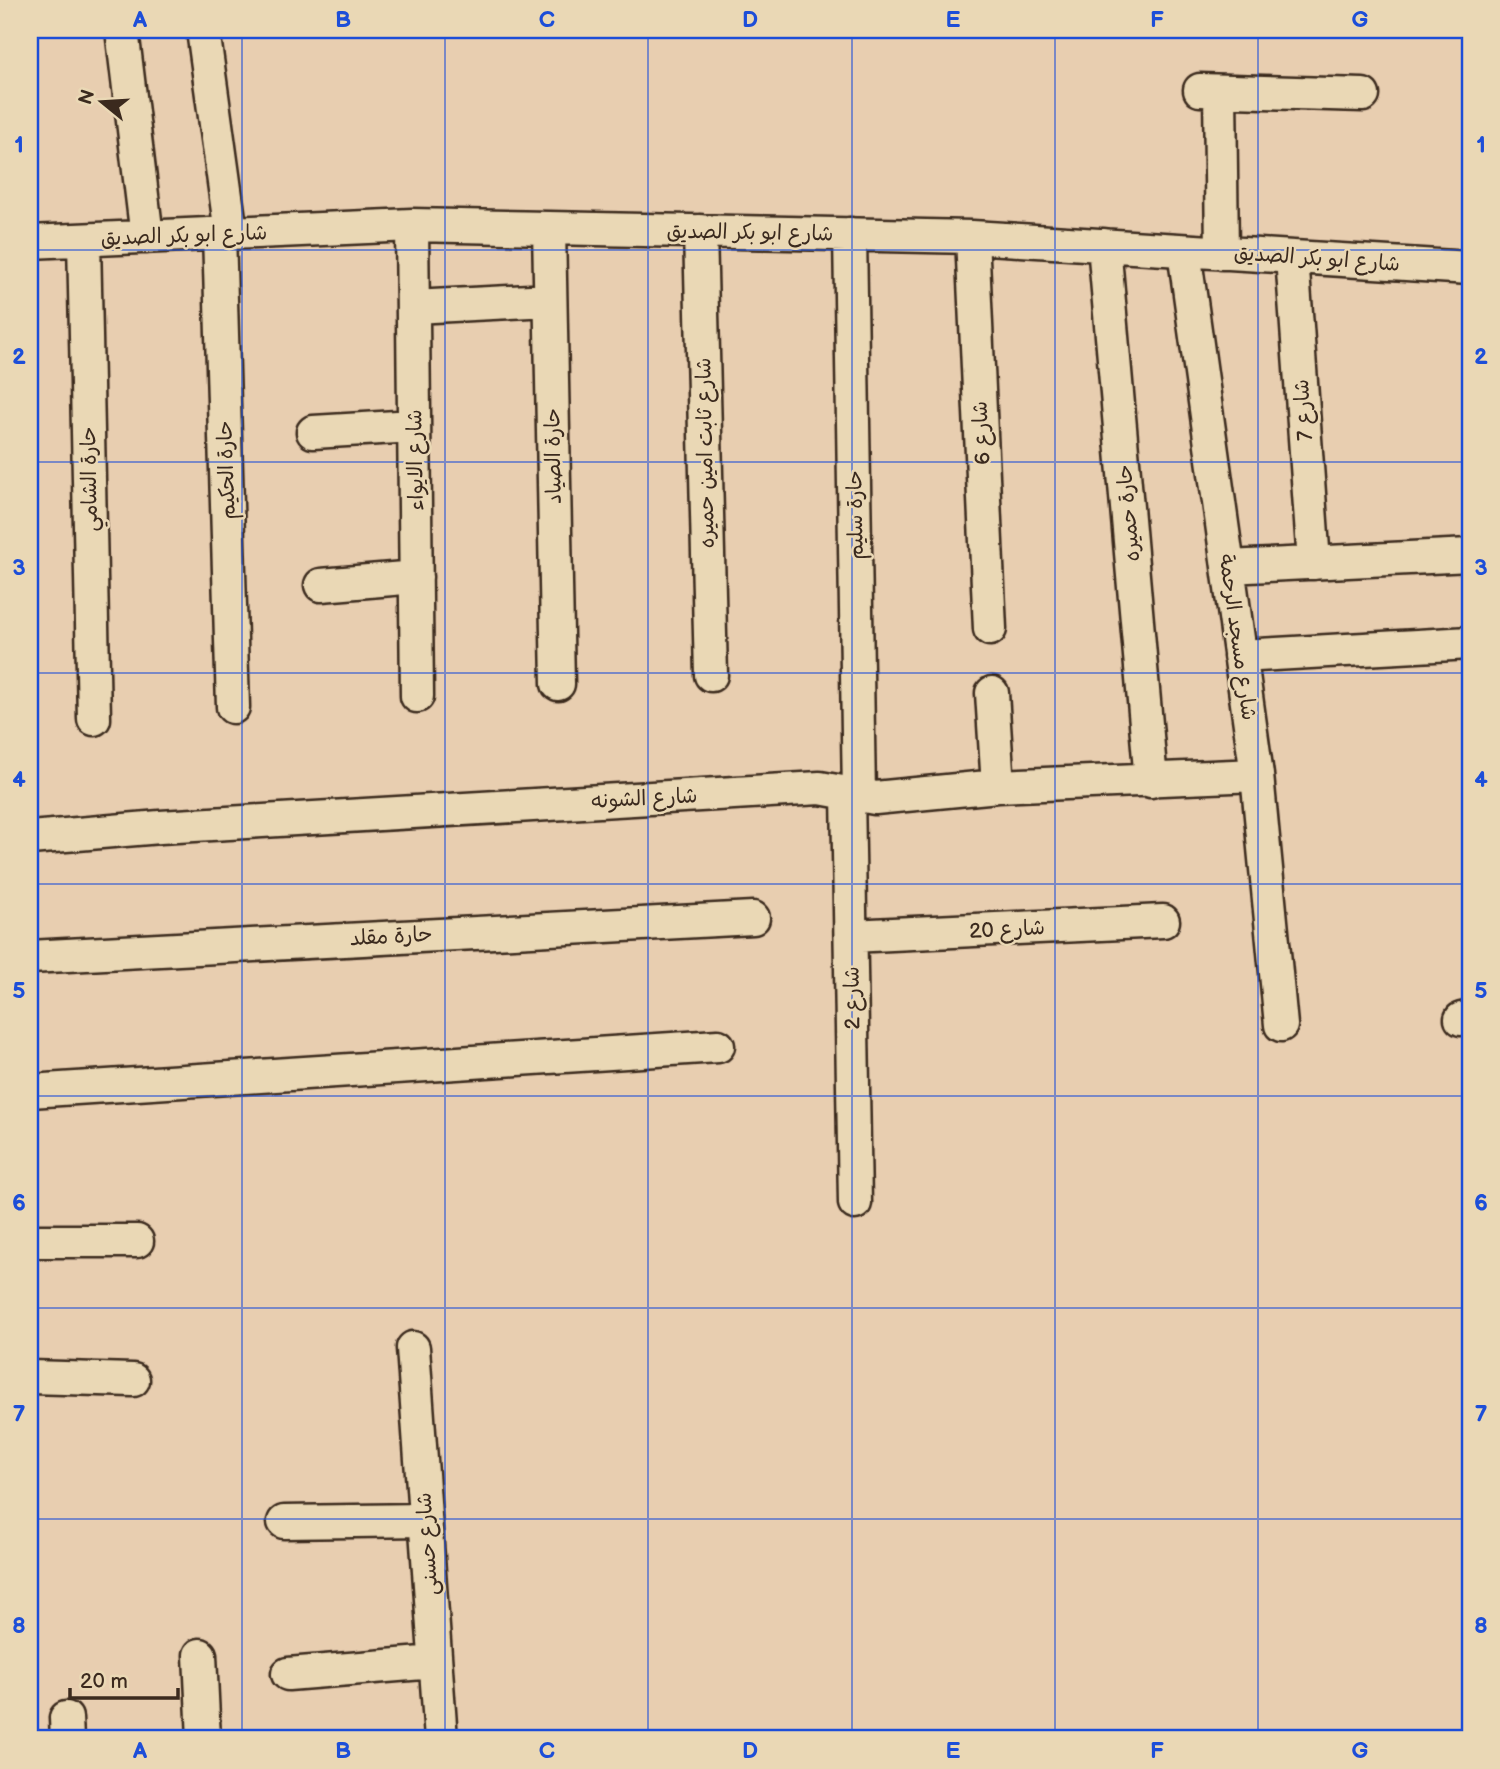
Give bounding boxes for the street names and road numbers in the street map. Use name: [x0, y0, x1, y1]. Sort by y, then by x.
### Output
street label: شارع ابو بكر الصديق: [666, 219, 833, 248]
street label: شارع ابو بكر الصديق: [100, 220, 268, 253]
street label: شارع ابو بكر الصديق: [1233, 240, 1401, 279]
street label: شارع ثابت امين حميره: [691, 357, 722, 549]
street label: شارع 7: [1289, 378, 1320, 441]
street label: شارع 6: [967, 400, 998, 466]
street label: حارة الصياد: [540, 408, 567, 504]
street label: شارع الايواء: [402, 409, 431, 511]
street label: حارة الحكيم: [212, 420, 244, 520]
street label: حارة الشامي: [76, 426, 109, 532]
street label: حارة حميره: [1112, 463, 1145, 563]
street label: حارة سليم: [842, 470, 872, 560]
street label: شارع مسجد الرحمة: [1211, 552, 1262, 722]
street label: شارع الشونه: [590, 783, 698, 816]
street label: شارع 20: [968, 915, 1046, 946]
street label: حارة مقلد: [349, 922, 433, 951]
street label: شارع 2: [839, 966, 868, 1030]
street label: شارع حسنى: [411, 1492, 446, 1596]

